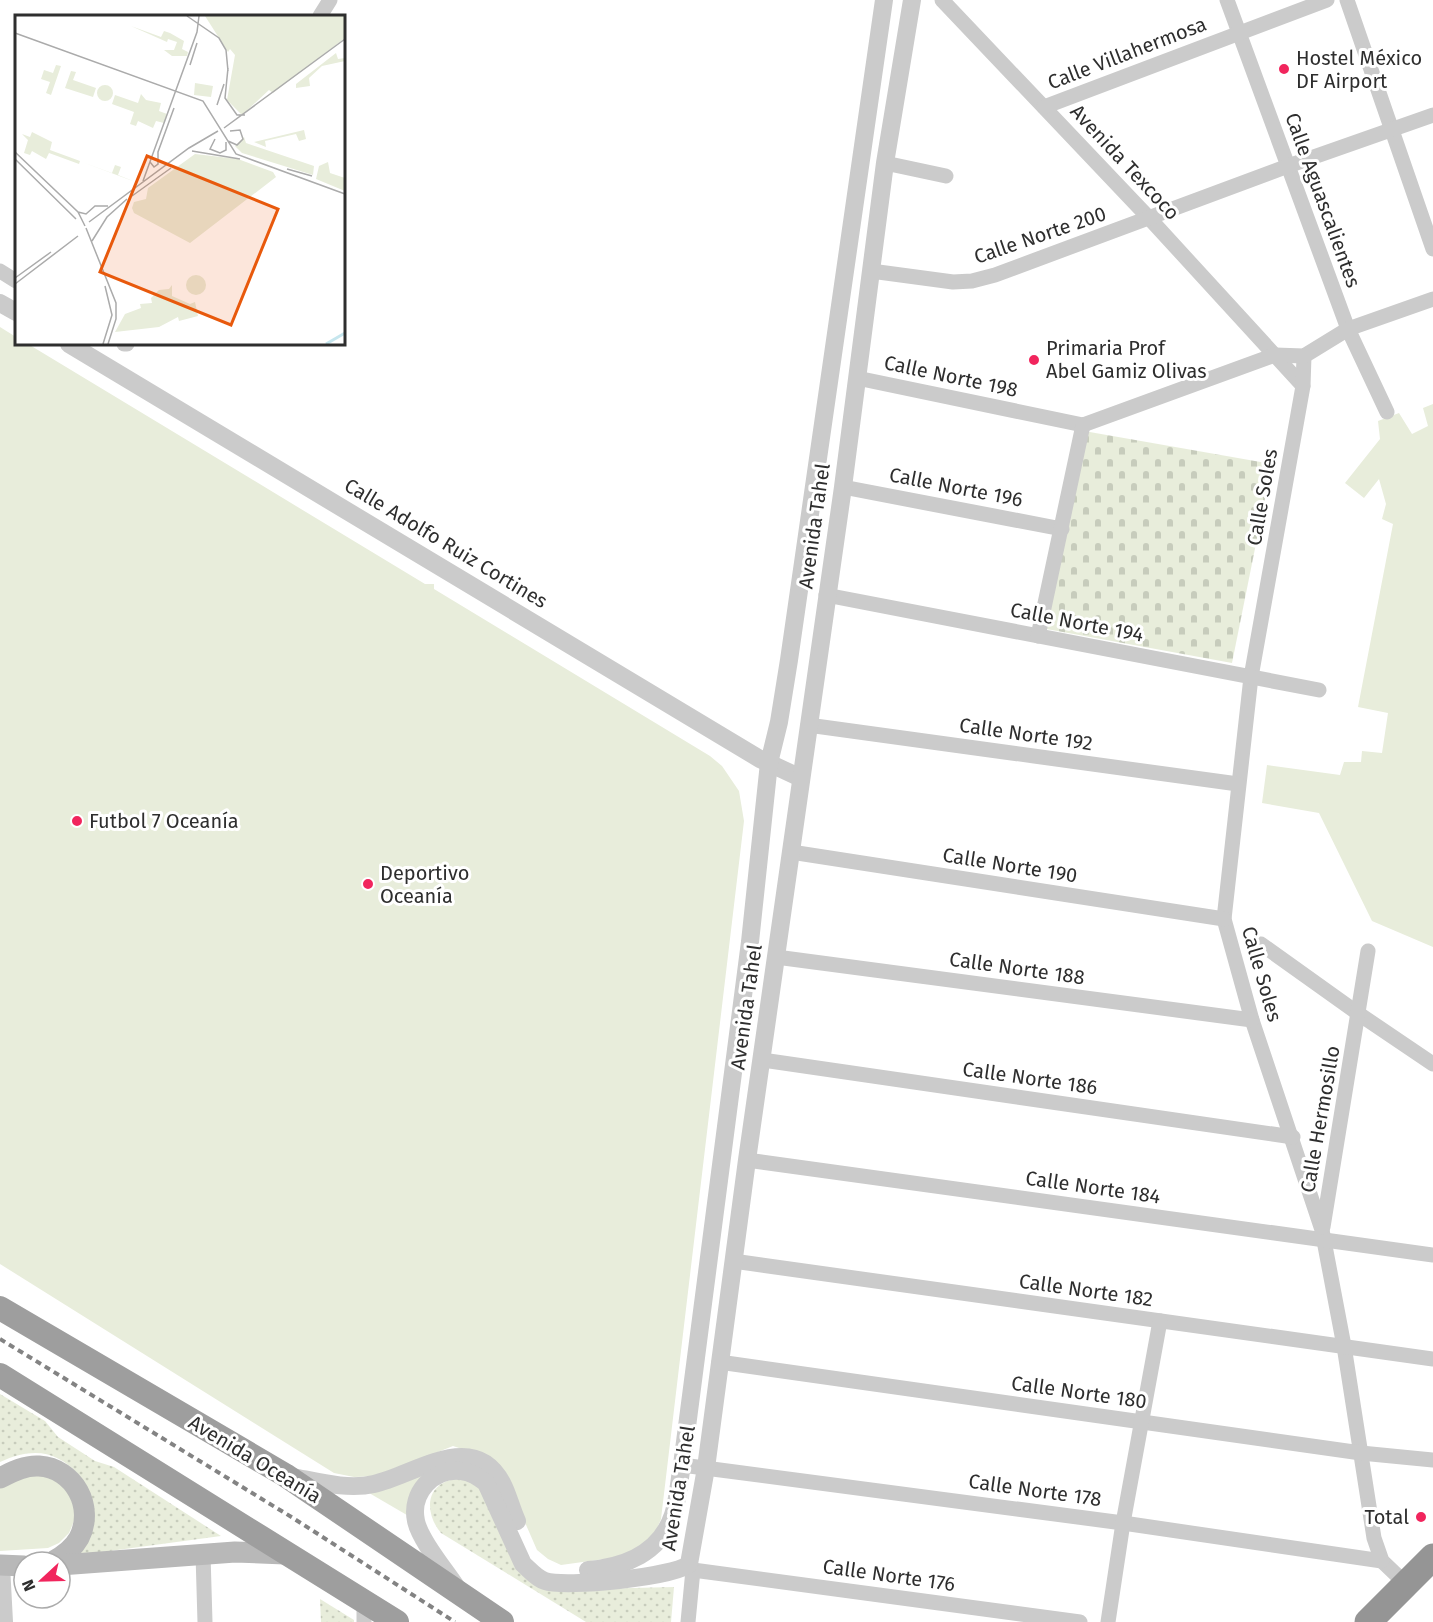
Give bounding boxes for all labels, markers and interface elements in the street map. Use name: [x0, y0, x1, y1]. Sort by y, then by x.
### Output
street label: Calle Villahermosa: [1044, 12, 1210, 94]
inset map: [15, 15, 345, 345]
place label: Hostel México DF Airport: [1296, 46, 1422, 93]
marker: Hostel México DF Airport: [1277, 62, 1291, 76]
street label: Avenida Texcoco: [1065, 99, 1185, 225]
street label: Calle Aguascalientes: [1280, 109, 1366, 291]
street label: Calle Norte 200: [971, 201, 1109, 269]
place label: Primaria Prof Abel Gamiz Olivas: [1046, 336, 1207, 383]
street label: Calle Norte 198: [882, 350, 1020, 402]
marker: Primaria Prof Abel Gamiz Olivas: [1027, 353, 1041, 367]
street label: Calle Soles: [1242, 447, 1282, 547]
street label: Avenida Tahel: [793, 462, 835, 590]
street label: Calle Norte 196: [887, 462, 1025, 512]
street label: Calle Adolfo Ruiz Cortines: [340, 473, 552, 613]
street label: Calle Norte 194: [1008, 597, 1146, 647]
street label: Calle Norte 192: [958, 713, 1094, 755]
place label: Futbol 7 Oceanía: [89, 809, 239, 833]
marker: Futbol 7 Oceanía: [70, 814, 84, 828]
street label: Calle Norte 190: [941, 843, 1079, 887]
place label: Deportivo Oceanía: [380, 861, 469, 908]
marker: Deportivo Oceanía: [361, 877, 375, 891]
street label: Calle Soles: [1237, 924, 1287, 1024]
street label: Avenida Tahel: [725, 943, 767, 1071]
street label: Calle Norte 188: [948, 947, 1086, 989]
street label: Calle Hermosillo: [1295, 1044, 1345, 1194]
street label: Calle Norte 186: [961, 1057, 1099, 1099]
street label: Calle Norte 184: [1024, 1166, 1162, 1208]
street label: Calle Norte 182: [1017, 1269, 1155, 1311]
street label: Calle Norte 180: [1010, 1371, 1148, 1413]
street label: Avenida Oceanía: [184, 1410, 326, 1508]
street label: Avenida Tahel: [656, 1424, 700, 1552]
street label: Calle Norte 178: [967, 1469, 1103, 1511]
place label: Total: [1364, 1505, 1409, 1529]
marker: Total: [1414, 1510, 1428, 1524]
north arrow: [12, 1550, 72, 1610]
street label: Calle Norte 176: [821, 1554, 957, 1596]
text: N: [18, 1577, 39, 1594]

